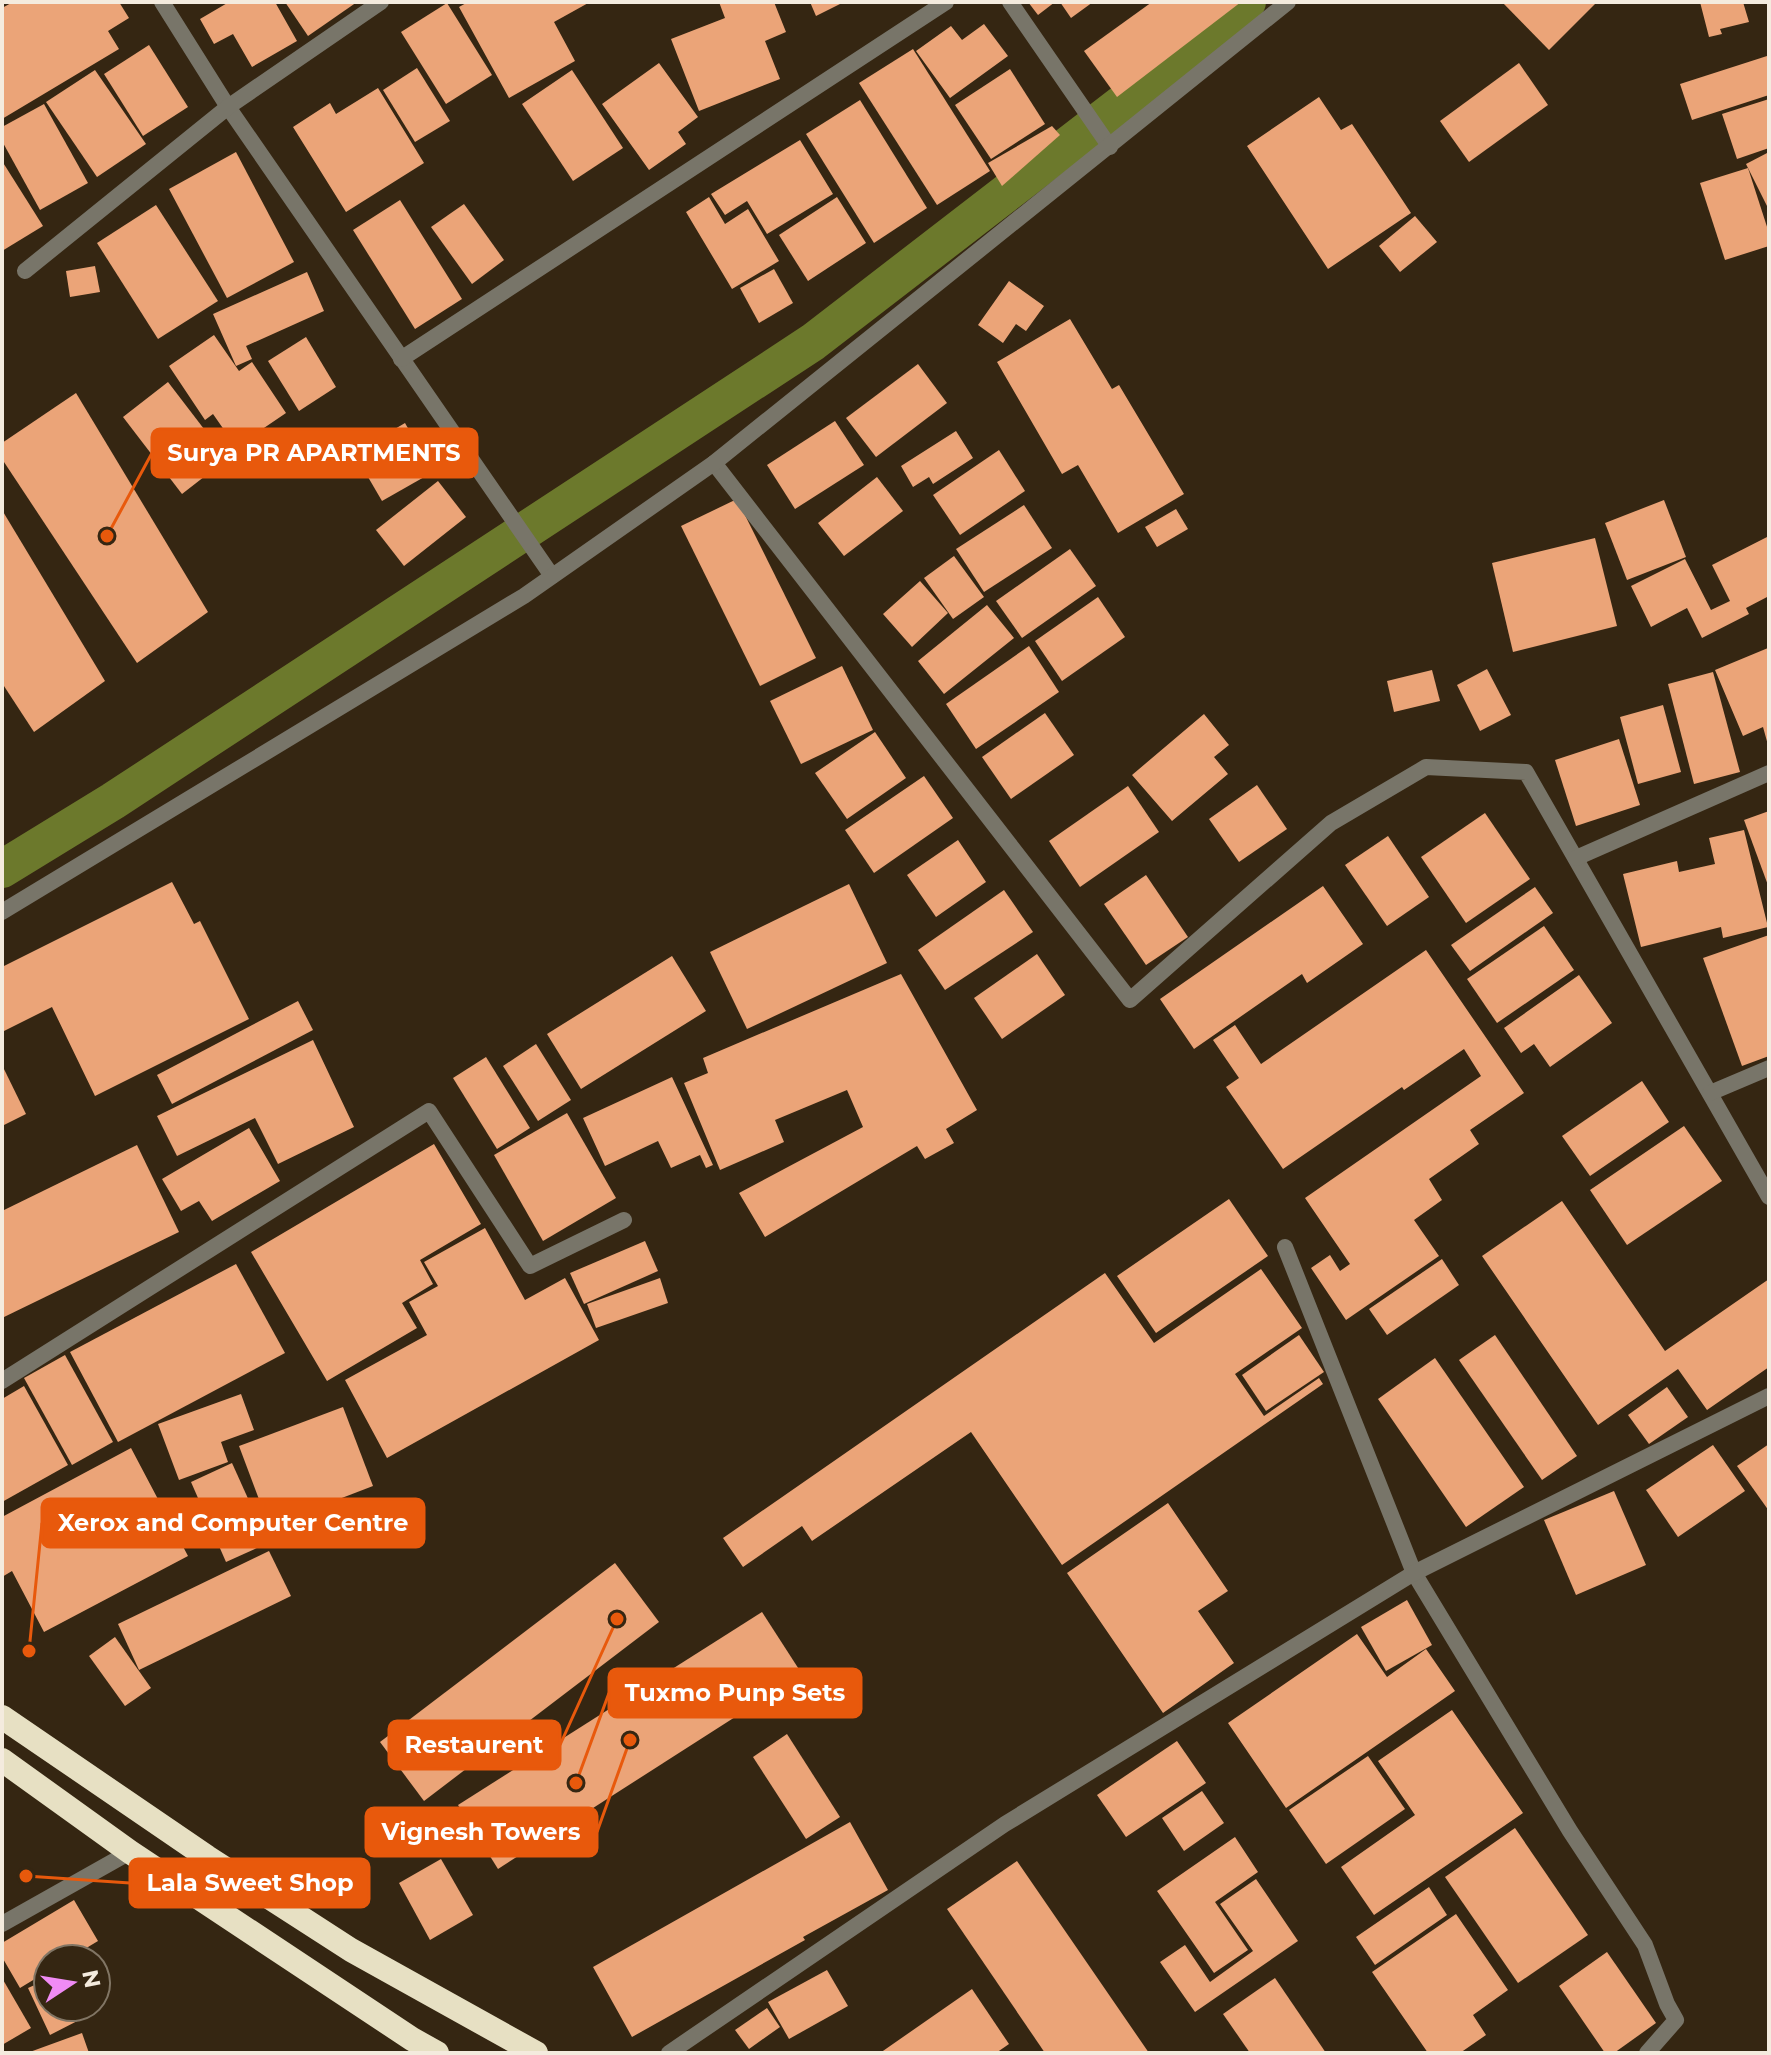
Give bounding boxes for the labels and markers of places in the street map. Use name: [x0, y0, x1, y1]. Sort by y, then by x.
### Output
callout: Surya PR APARTMENTS: [152, 429, 477, 477]
callout: Xerox and Computer Centre: [42, 1499, 424, 1547]
callout: Tuxmo Punp Sets: [609, 1669, 861, 1717]
callout: Restaurent: [389, 1721, 560, 1769]
callout: Vignesh Towers: [366, 1808, 597, 1856]
callout: Lala Sweet Shop: [130, 1859, 369, 1907]

